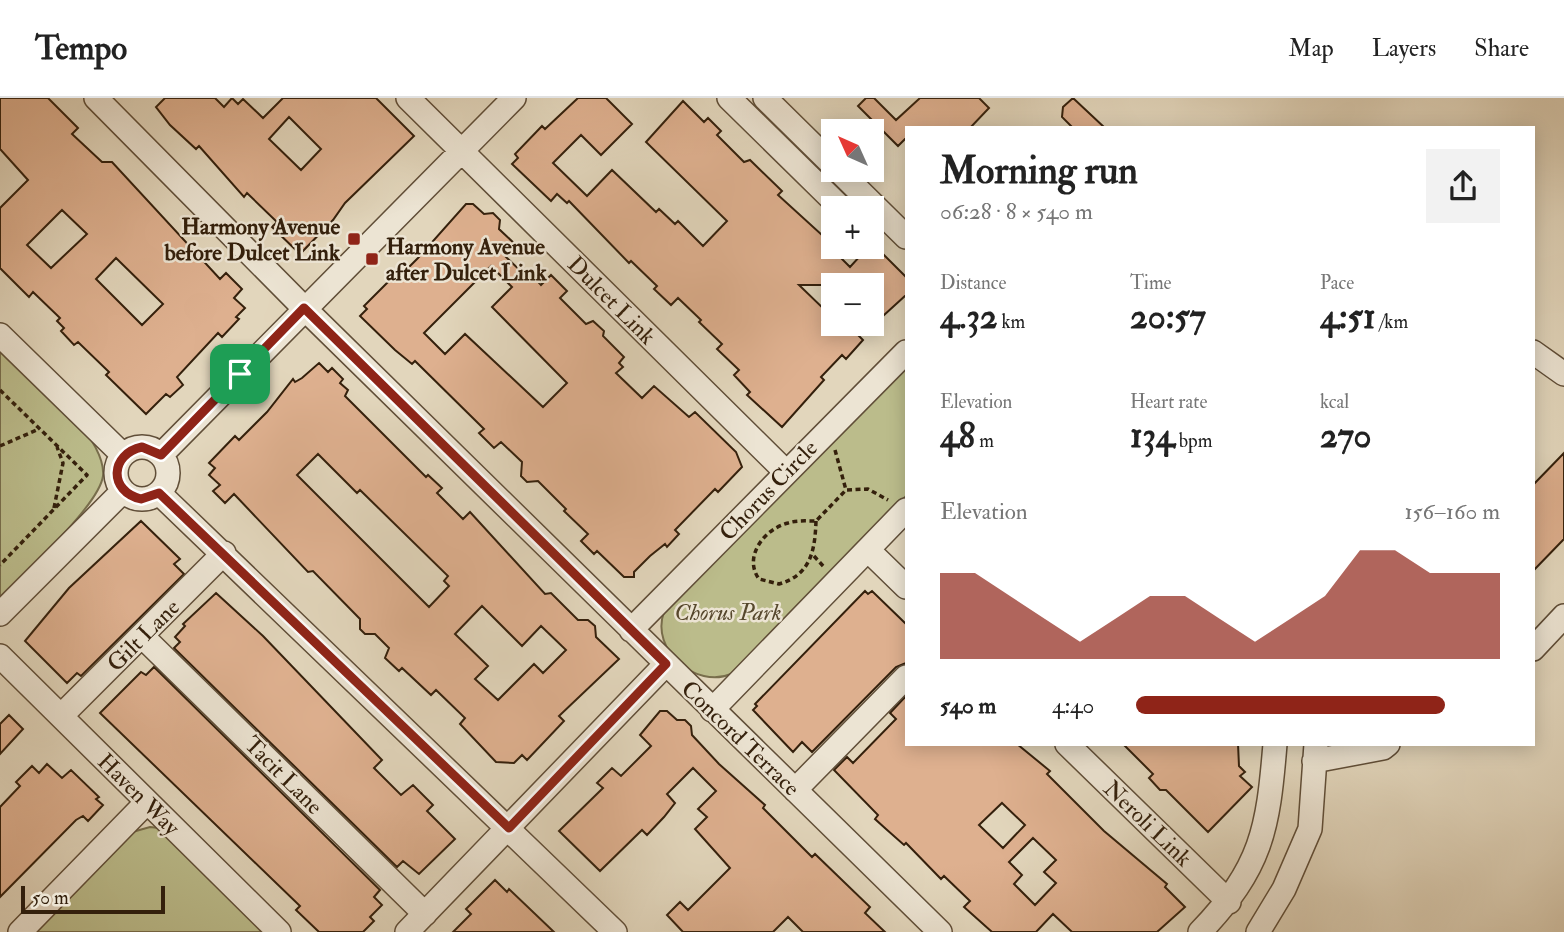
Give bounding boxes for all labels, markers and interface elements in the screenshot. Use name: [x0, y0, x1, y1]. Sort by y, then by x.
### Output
text: Tempo: [35, 28, 127, 69]
text: Map: [1289, 33, 1334, 64]
text: Layers: [1372, 33, 1436, 64]
text: Share: [1474, 33, 1529, 64]
north arrow: [821, 119, 884, 182]
map controls: [821, 119, 884, 336]
text: Morning run: [940, 147, 1138, 195]
button: share: [1426, 149, 1500, 223]
button: +: [821, 196, 884, 259]
text: 06:28 · 8 × 540 m: [940, 197, 1093, 226]
place label: Harmony Avenue before Dulcet Link: [163, 212, 341, 267]
marker: Harmony Avenue before Dulcet Link: [346, 231, 362, 247]
place label: Harmony Avenue after Dulcet Link: [386, 232, 548, 287]
street label: Dulcet Link: [561, 250, 662, 351]
marker: Harmony Avenue after Dulcet Link: [364, 251, 380, 267]
text: Distance: [940, 271, 1006, 295]
text: Time: [1130, 271, 1172, 295]
text: Pace: [1320, 271, 1354, 295]
button: −: [821, 273, 884, 336]
text: 4.32: [940, 295, 998, 339]
text: 20:57: [1130, 295, 1206, 339]
text: 4:51: [1320, 295, 1375, 339]
text: km: [998, 310, 1025, 334]
text: /km: [1375, 310, 1408, 334]
pin: [210, 344, 270, 404]
icon: arrive: [221, 355, 259, 393]
text: Elevation: [940, 390, 1012, 414]
text: Heart rate: [1130, 390, 1207, 414]
text: kcal: [1320, 390, 1349, 414]
text: 48: [940, 414, 975, 458]
text: 134: [1130, 414, 1175, 458]
text: 270: [1320, 414, 1372, 458]
text: m: [975, 429, 994, 453]
text: bpm: [1175, 429, 1212, 453]
street label: Chorus Circle: [713, 434, 824, 547]
text: Elevation: [940, 497, 1028, 526]
text: 156–160 m: [1404, 497, 1500, 526]
street label: Gilt Lane: [101, 593, 186, 678]
park label: Chorus Park: [674, 598, 782, 627]
street label: Concord Terrace: [675, 674, 806, 802]
text: 540 m: [940, 691, 996, 720]
text: 4:40: [1052, 691, 1094, 720]
street label: Tacit Lane: [238, 730, 329, 821]
street label: Haven Way: [91, 747, 187, 842]
street label: Neroli Link: [1097, 774, 1198, 873]
scale bar: [21, 883, 164, 915]
text: 50 m: [32, 886, 69, 910]

